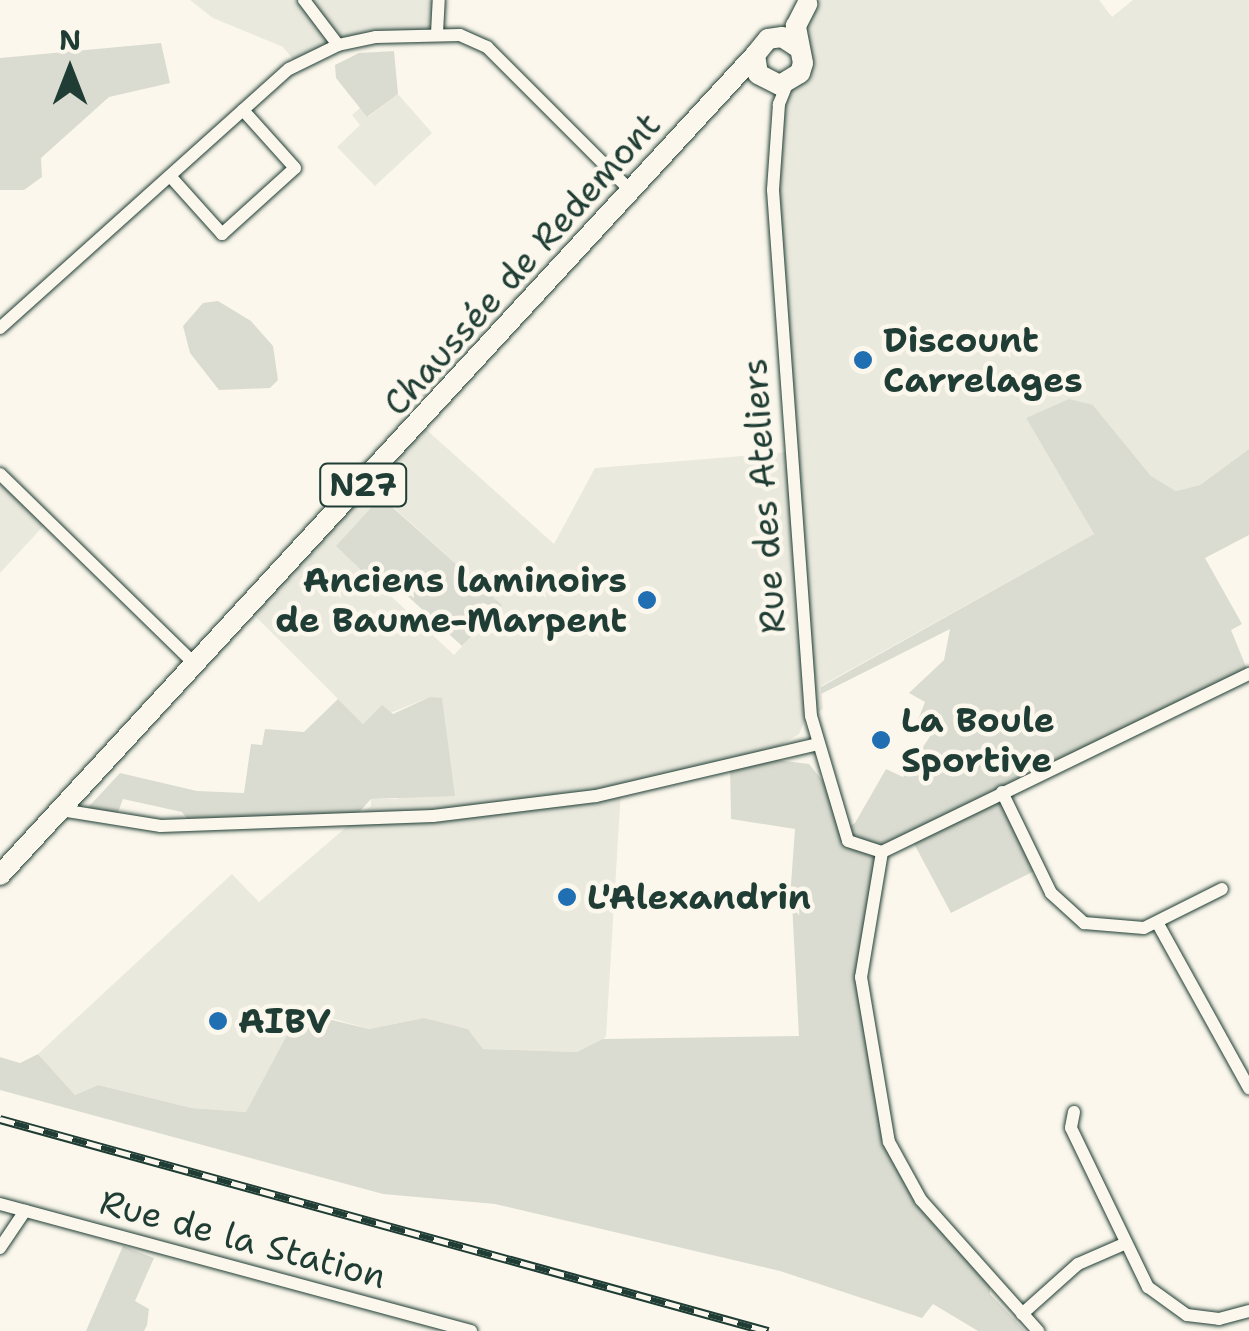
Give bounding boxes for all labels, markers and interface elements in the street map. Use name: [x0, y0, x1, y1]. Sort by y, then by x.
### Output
north arrow: [20, 20, 120, 120]
text: N: [59, 21, 81, 59]
street label: Chaussée de Redemont: [375, 104, 669, 424]
place label: Discount Carrelages: [883, 319, 1083, 401]
marker: Discount Carrelages: [852, 349, 874, 371]
street label: Rue des Ateliers: [733, 357, 795, 635]
road number: N27: [318, 458, 408, 512]
place label: Anciens laminoirs de Baume-Marpent: [275, 559, 627, 641]
marker: Anciens laminoirs de Baume-Marpent: [636, 589, 658, 611]
place label: La Boule Sportive: [901, 699, 1055, 781]
marker: La Boule Sportive: [870, 729, 892, 751]
place label: L'Alexandrin: [587, 876, 811, 918]
marker: L'Alexandrin: [556, 886, 578, 908]
place label: AIBV: [238, 1000, 331, 1042]
marker: AIBV: [207, 1010, 229, 1032]
street label: Rue de la Station: [95, 1181, 391, 1297]

